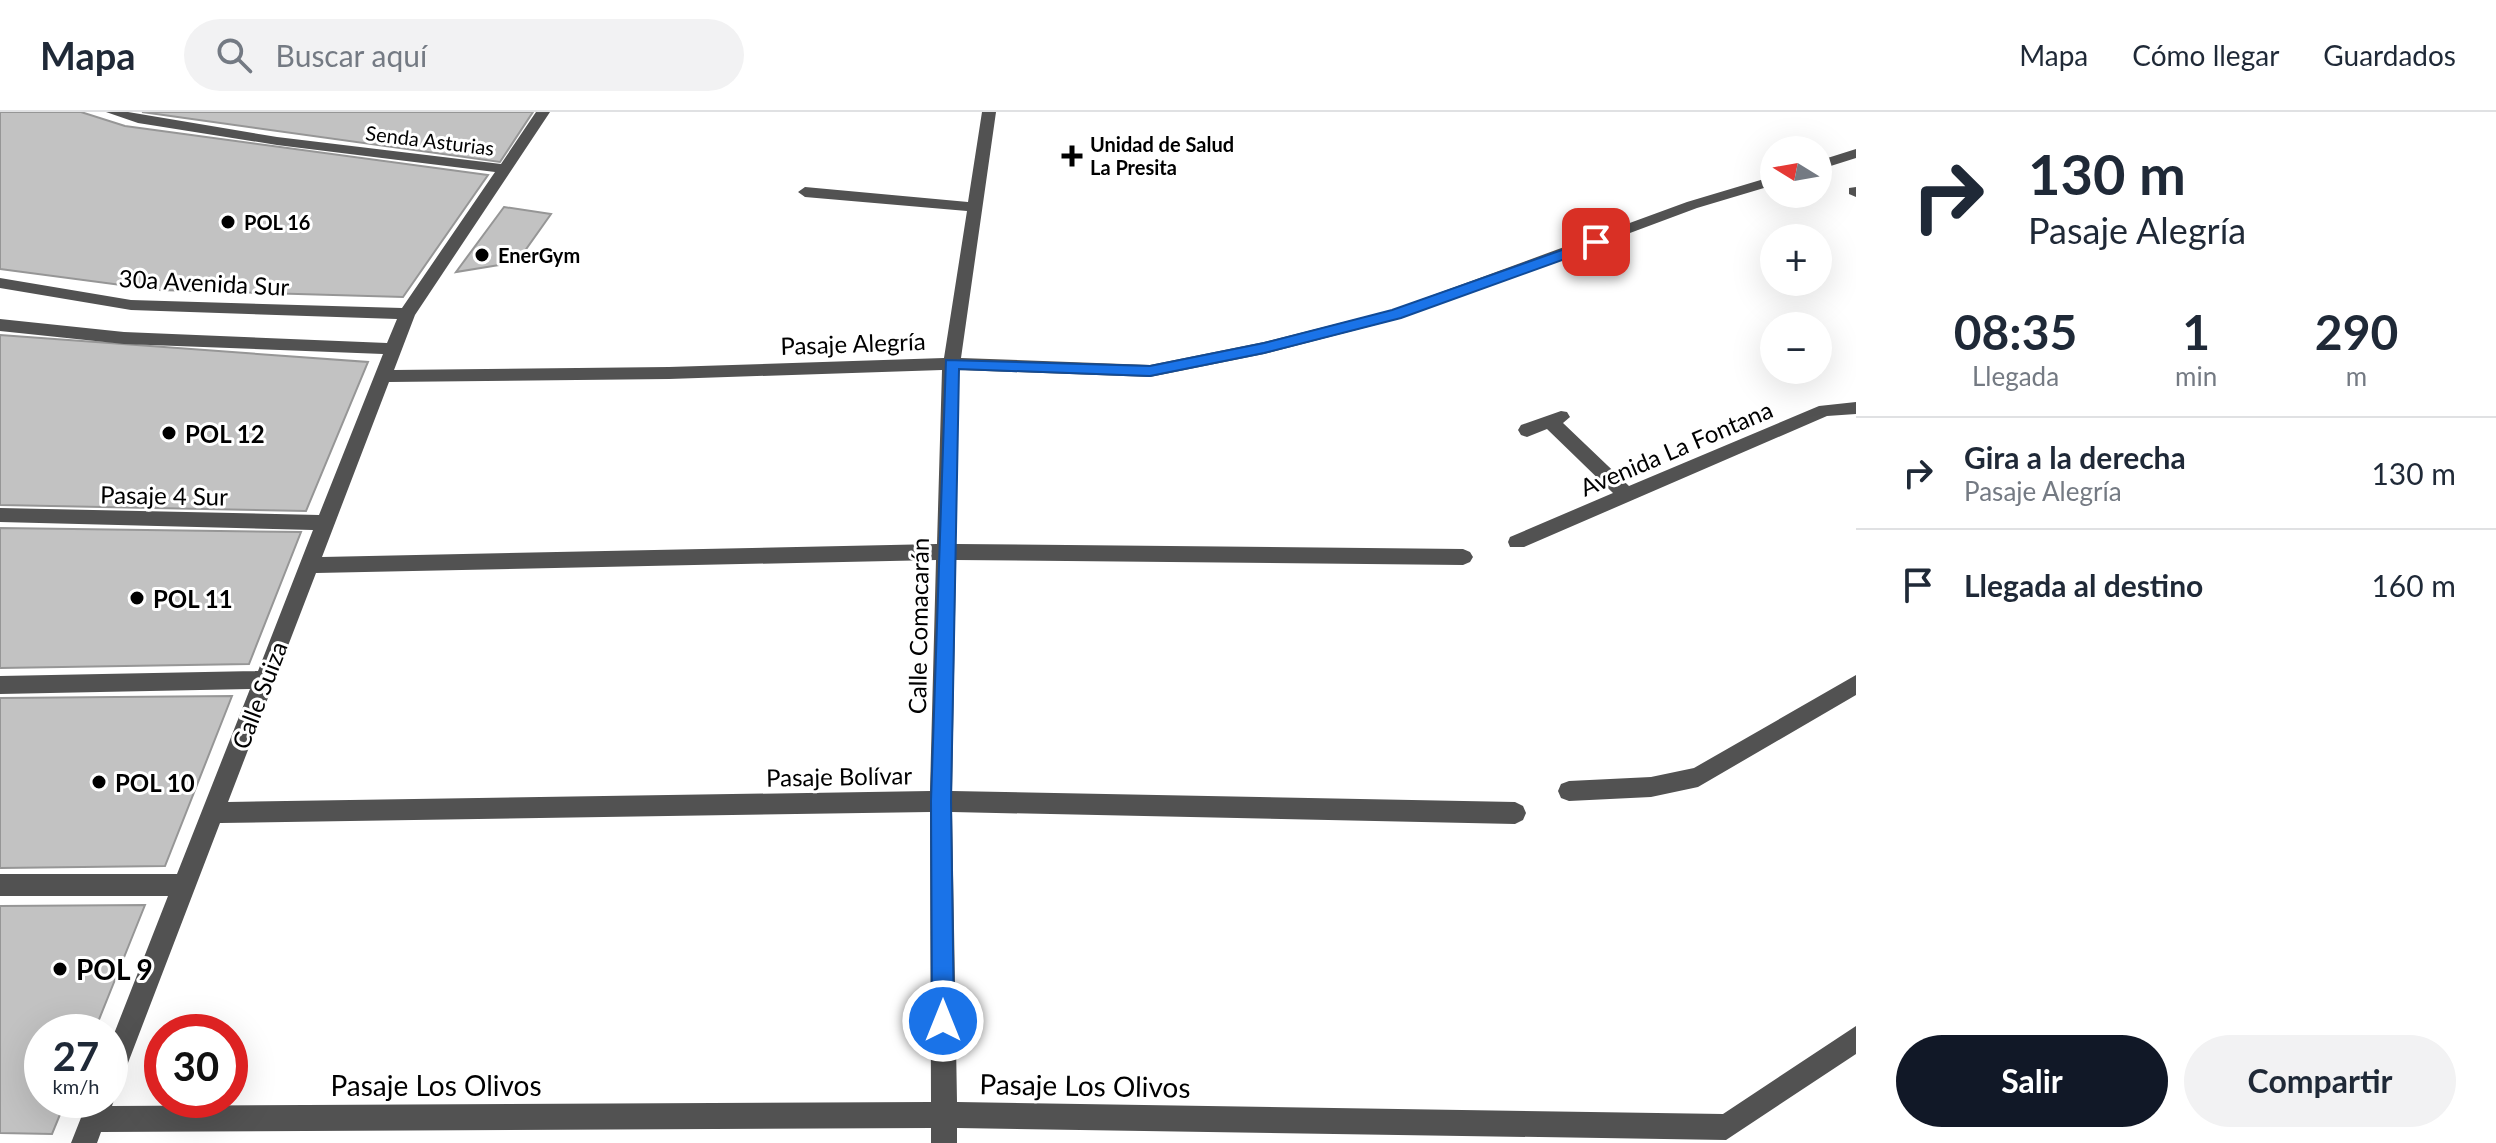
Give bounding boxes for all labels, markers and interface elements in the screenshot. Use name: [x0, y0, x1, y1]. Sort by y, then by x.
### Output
search box: [184, 19, 744, 91]
text: Mapa: [40, 32, 136, 78]
icon: search: [212, 33, 256, 77]
text: Buscar aquí: [276, 37, 427, 73]
text: Mapa: [2019, 38, 2088, 72]
text: Cómo llegar: [2132, 38, 2279, 72]
text: Guardados: [2323, 38, 2456, 72]
street label: Senda Asturias: [364, 120, 496, 160]
place label: Unidad de Salud La Presita: [1090, 132, 1234, 179]
north arrow: [1760, 136, 1832, 208]
map controls: [1760, 136, 1832, 384]
text: 130 m: [2028, 140, 2186, 207]
icon: right: [1896, 144, 2000, 248]
marker: Unidad de Salud La Presita: [1061, 145, 1083, 167]
pin: [1562, 208, 1630, 276]
text: Pasaje Alegría: [2028, 208, 2246, 252]
place label: POL 16: [244, 210, 310, 234]
marker: POL 16: [219, 213, 237, 231]
icon: arrive: [1574, 220, 1618, 264]
button: +: [1760, 224, 1832, 296]
place label: EnerGym: [498, 243, 580, 267]
marker: EnerGym: [473, 246, 491, 264]
street label: 30a Avenida Sur: [118, 263, 290, 301]
text: 08:35: [1954, 303, 2077, 360]
text: 1: [2182, 303, 2210, 360]
text: 290: [2315, 303, 2398, 360]
button: −: [1760, 312, 1832, 384]
street label: Pasaje Alegría: [780, 326, 926, 360]
text: Llegada: [1972, 360, 2059, 392]
text: min: [2175, 360, 2217, 392]
text: m: [2346, 360, 2367, 392]
street label: Avenida La Fontana: [1575, 394, 1777, 502]
place label: POL 12: [185, 419, 265, 448]
marker: POL 12: [160, 424, 178, 442]
text: Gira a la derecha: [1964, 439, 2186, 475]
icon: right: [1896, 451, 1940, 495]
text: 130 m: [2371, 455, 2456, 491]
text: Pasaje Alegría: [1964, 475, 2122, 507]
street label: Pasaje 4 Sur: [100, 479, 228, 511]
street label: Calle Comacarán: [902, 538, 934, 714]
icon: arrive: [1896, 563, 1940, 607]
text: Llegada al destino: [1964, 567, 2203, 603]
text: 160 m: [2371, 567, 2456, 603]
place label: POL 11: [153, 584, 233, 613]
marker: POL 11: [128, 589, 146, 607]
street label: Calle Suiza: [225, 637, 293, 753]
street label: Pasaje Bolívar: [766, 760, 913, 792]
place label: POL 10: [115, 768, 195, 797]
marker: POL 10: [90, 773, 108, 791]
place label: POL 9: [76, 952, 153, 986]
marker: POL 9: [51, 960, 69, 978]
position arrow: [901, 979, 985, 1063]
speed limit sign: 30: [144, 1014, 248, 1118]
text: 27: [53, 1032, 99, 1080]
button: Salir: [1896, 1035, 2168, 1127]
button: Compartir: [2184, 1035, 2456, 1127]
street label: Pasaje Los Olivos: [979, 1066, 1191, 1104]
street label: Pasaje Los Olivos: [330, 1068, 542, 1102]
text: km/h: [53, 1074, 99, 1098]

